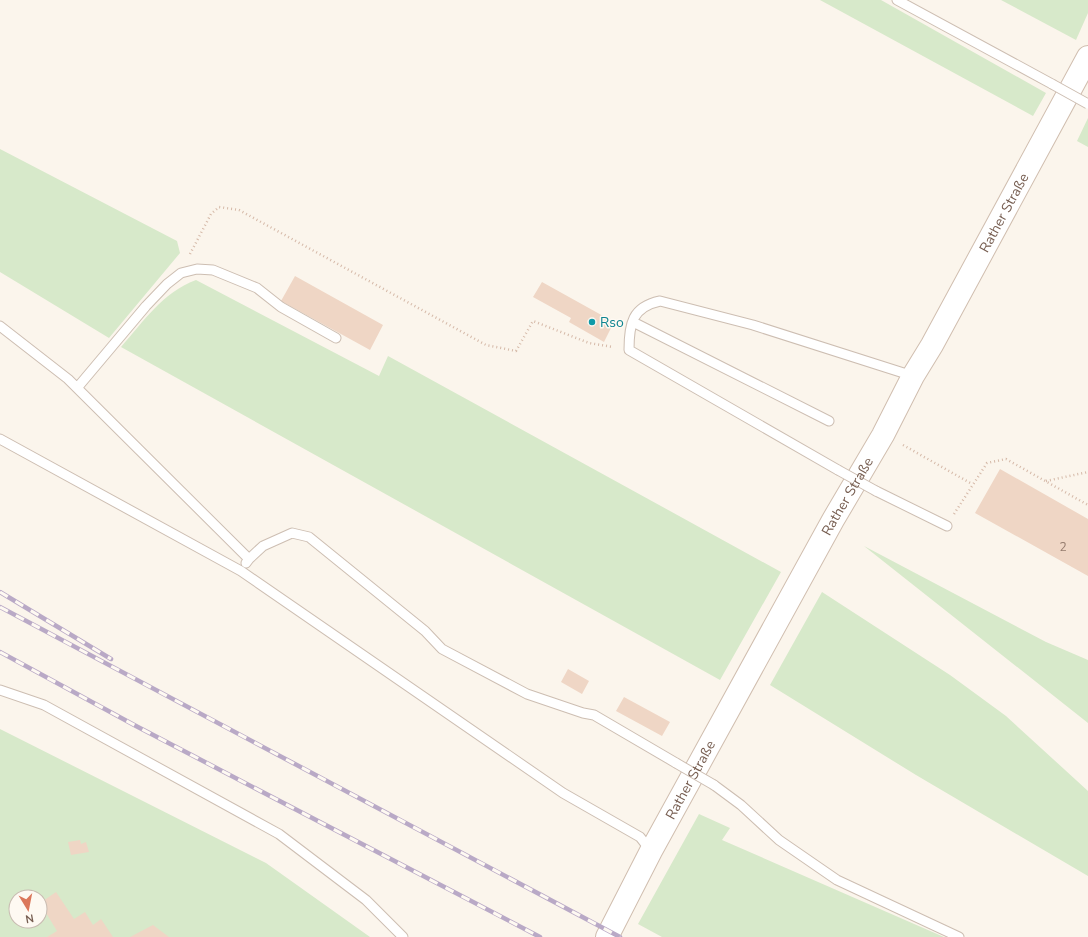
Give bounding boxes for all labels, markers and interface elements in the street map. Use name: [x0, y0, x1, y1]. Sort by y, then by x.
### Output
street label: Rather Straße: [975, 170, 1033, 256]
place label: Rso: [600, 313, 624, 332]
marker: Rso: [587, 317, 597, 327]
street label: Rather Straße: [817, 454, 878, 539]
house number: 2: [1059, 539, 1067, 555]
street label: Rather Straße: [661, 737, 720, 823]
north arrow: [8, 889, 48, 929]
text: N: [24, 910, 35, 926]

